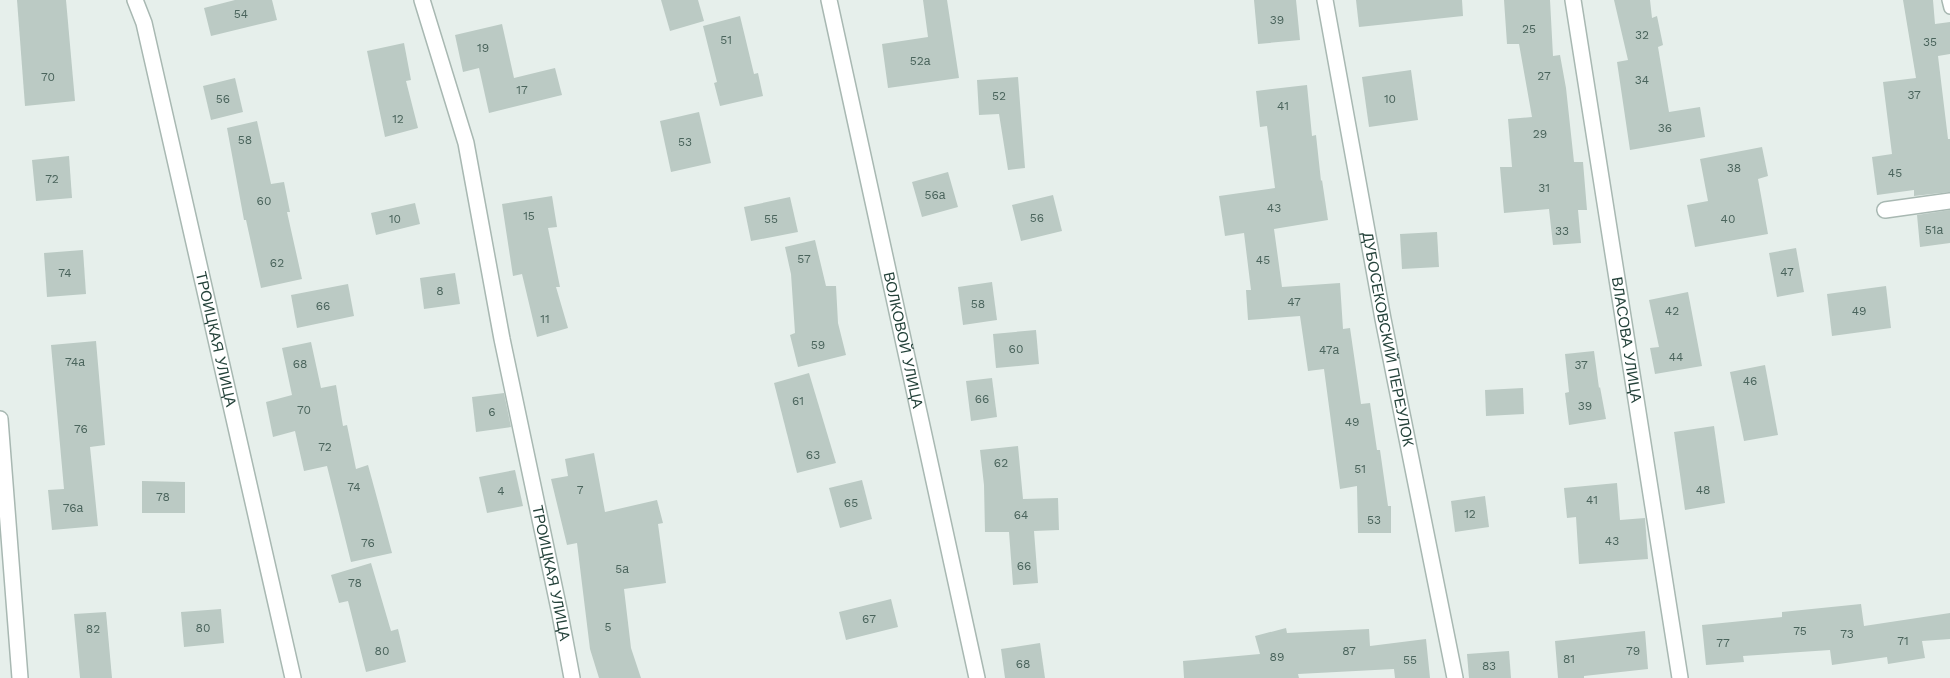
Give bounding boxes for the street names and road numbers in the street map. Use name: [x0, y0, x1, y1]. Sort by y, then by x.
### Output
street label: ДУБОСЕКОВСКИЙ ПЕРЕУЛОК: [1358, 230, 1417, 448]
street label: ТРОИЦКАЯ УЛИЦА: [192, 270, 240, 408]
street label: ВОЛКОВОЙ УЛИЦА: [880, 270, 927, 410]
street label: ВЛАСОВА УЛИЦА: [1608, 276, 1645, 404]
street label: ТРОИЦКАЯ УЛИЦА: [528, 504, 574, 642]

